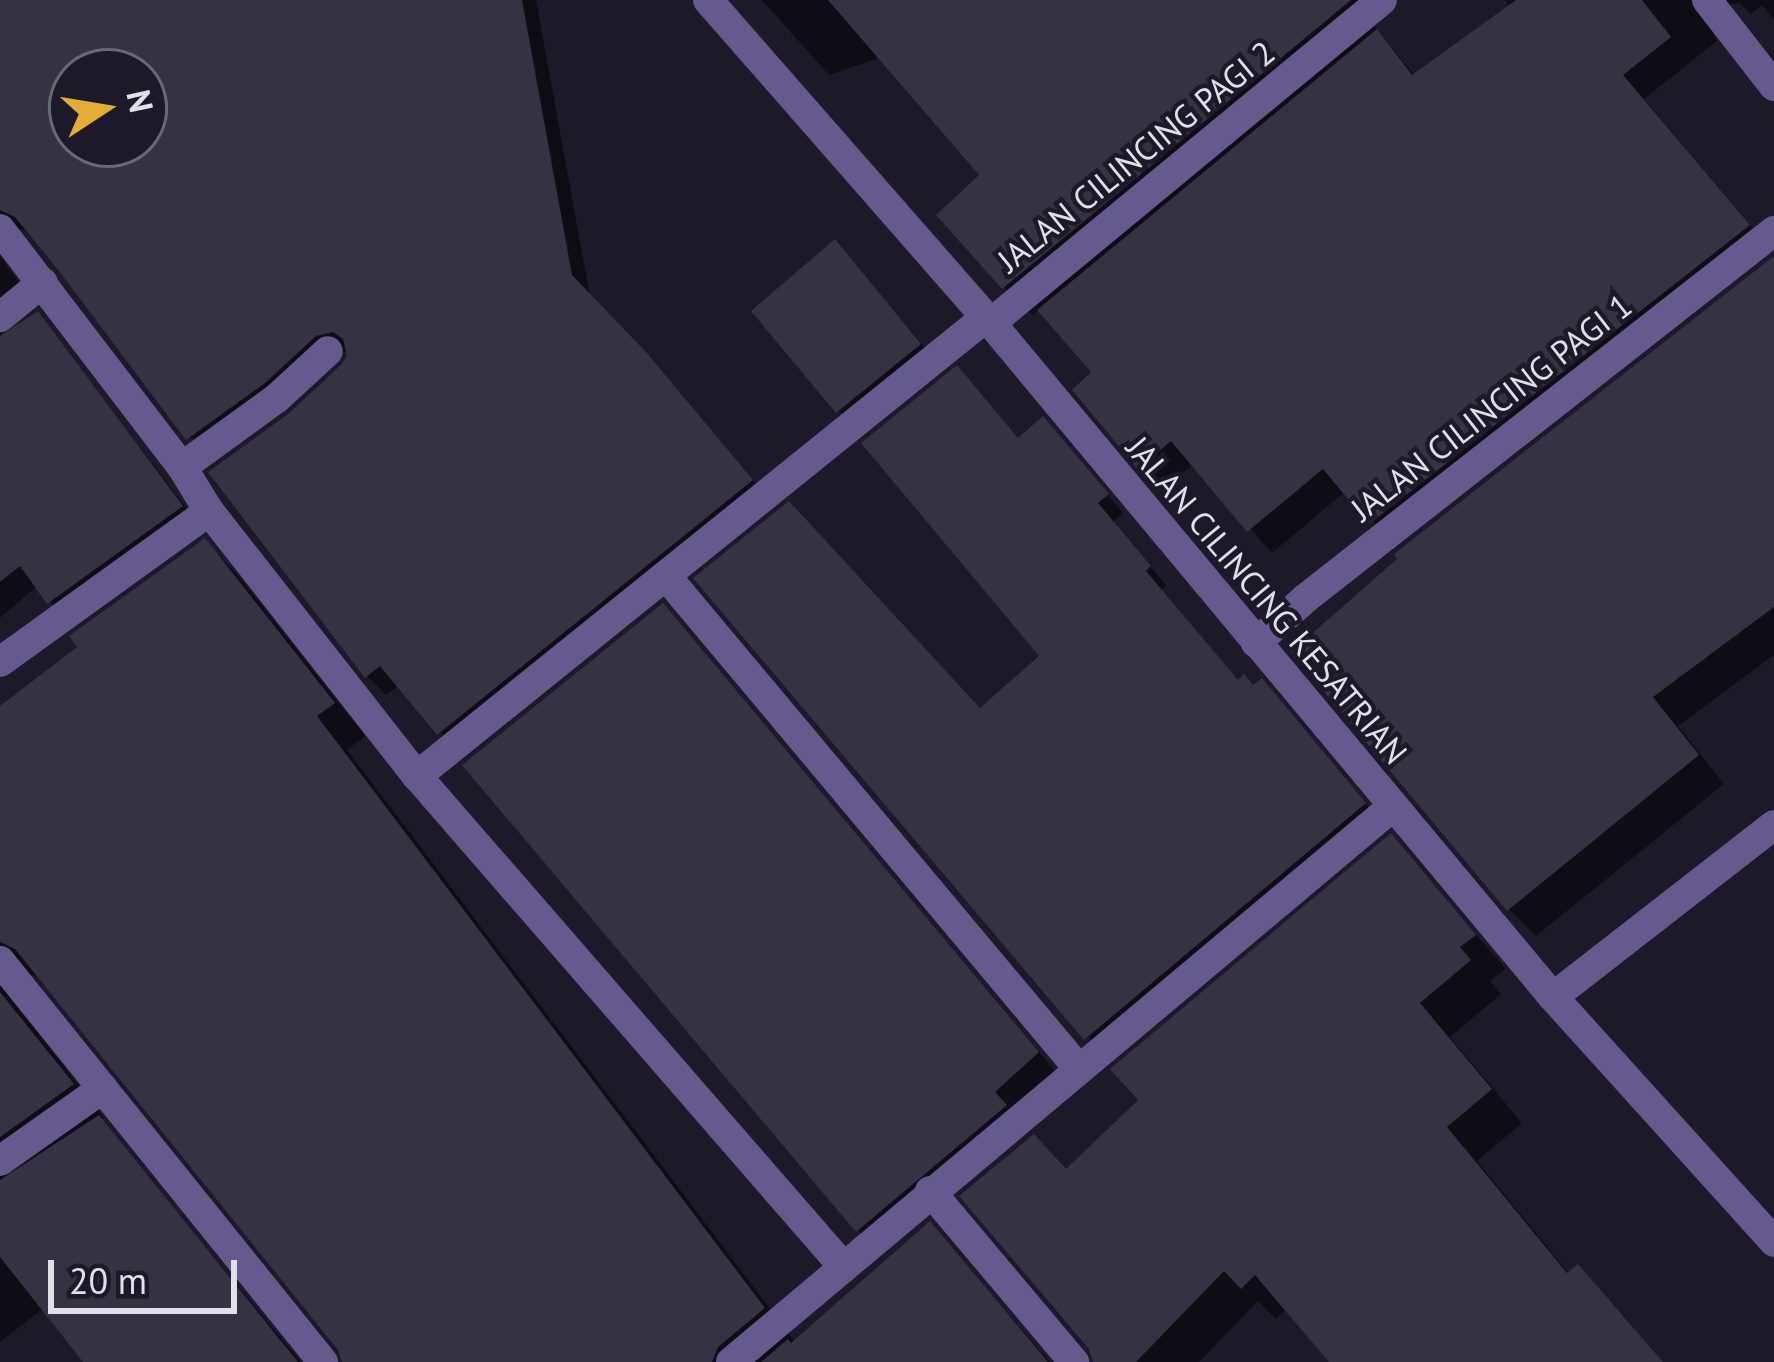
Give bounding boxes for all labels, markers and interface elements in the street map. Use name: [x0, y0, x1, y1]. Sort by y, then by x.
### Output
street label: JALAN CILINCING PAGI 2: [990, 32, 1282, 280]
north arrow: [48, 48, 168, 168]
text: N: [117, 86, 164, 116]
street label: JALAN CILINCING PAGI 1: [1343, 285, 1639, 529]
street label: JALAN CILINCING KESATRIAN: [1118, 428, 1416, 772]
scale bar: [54, 1236, 243, 1310]
text: 20 m: [69, 1257, 147, 1304]

